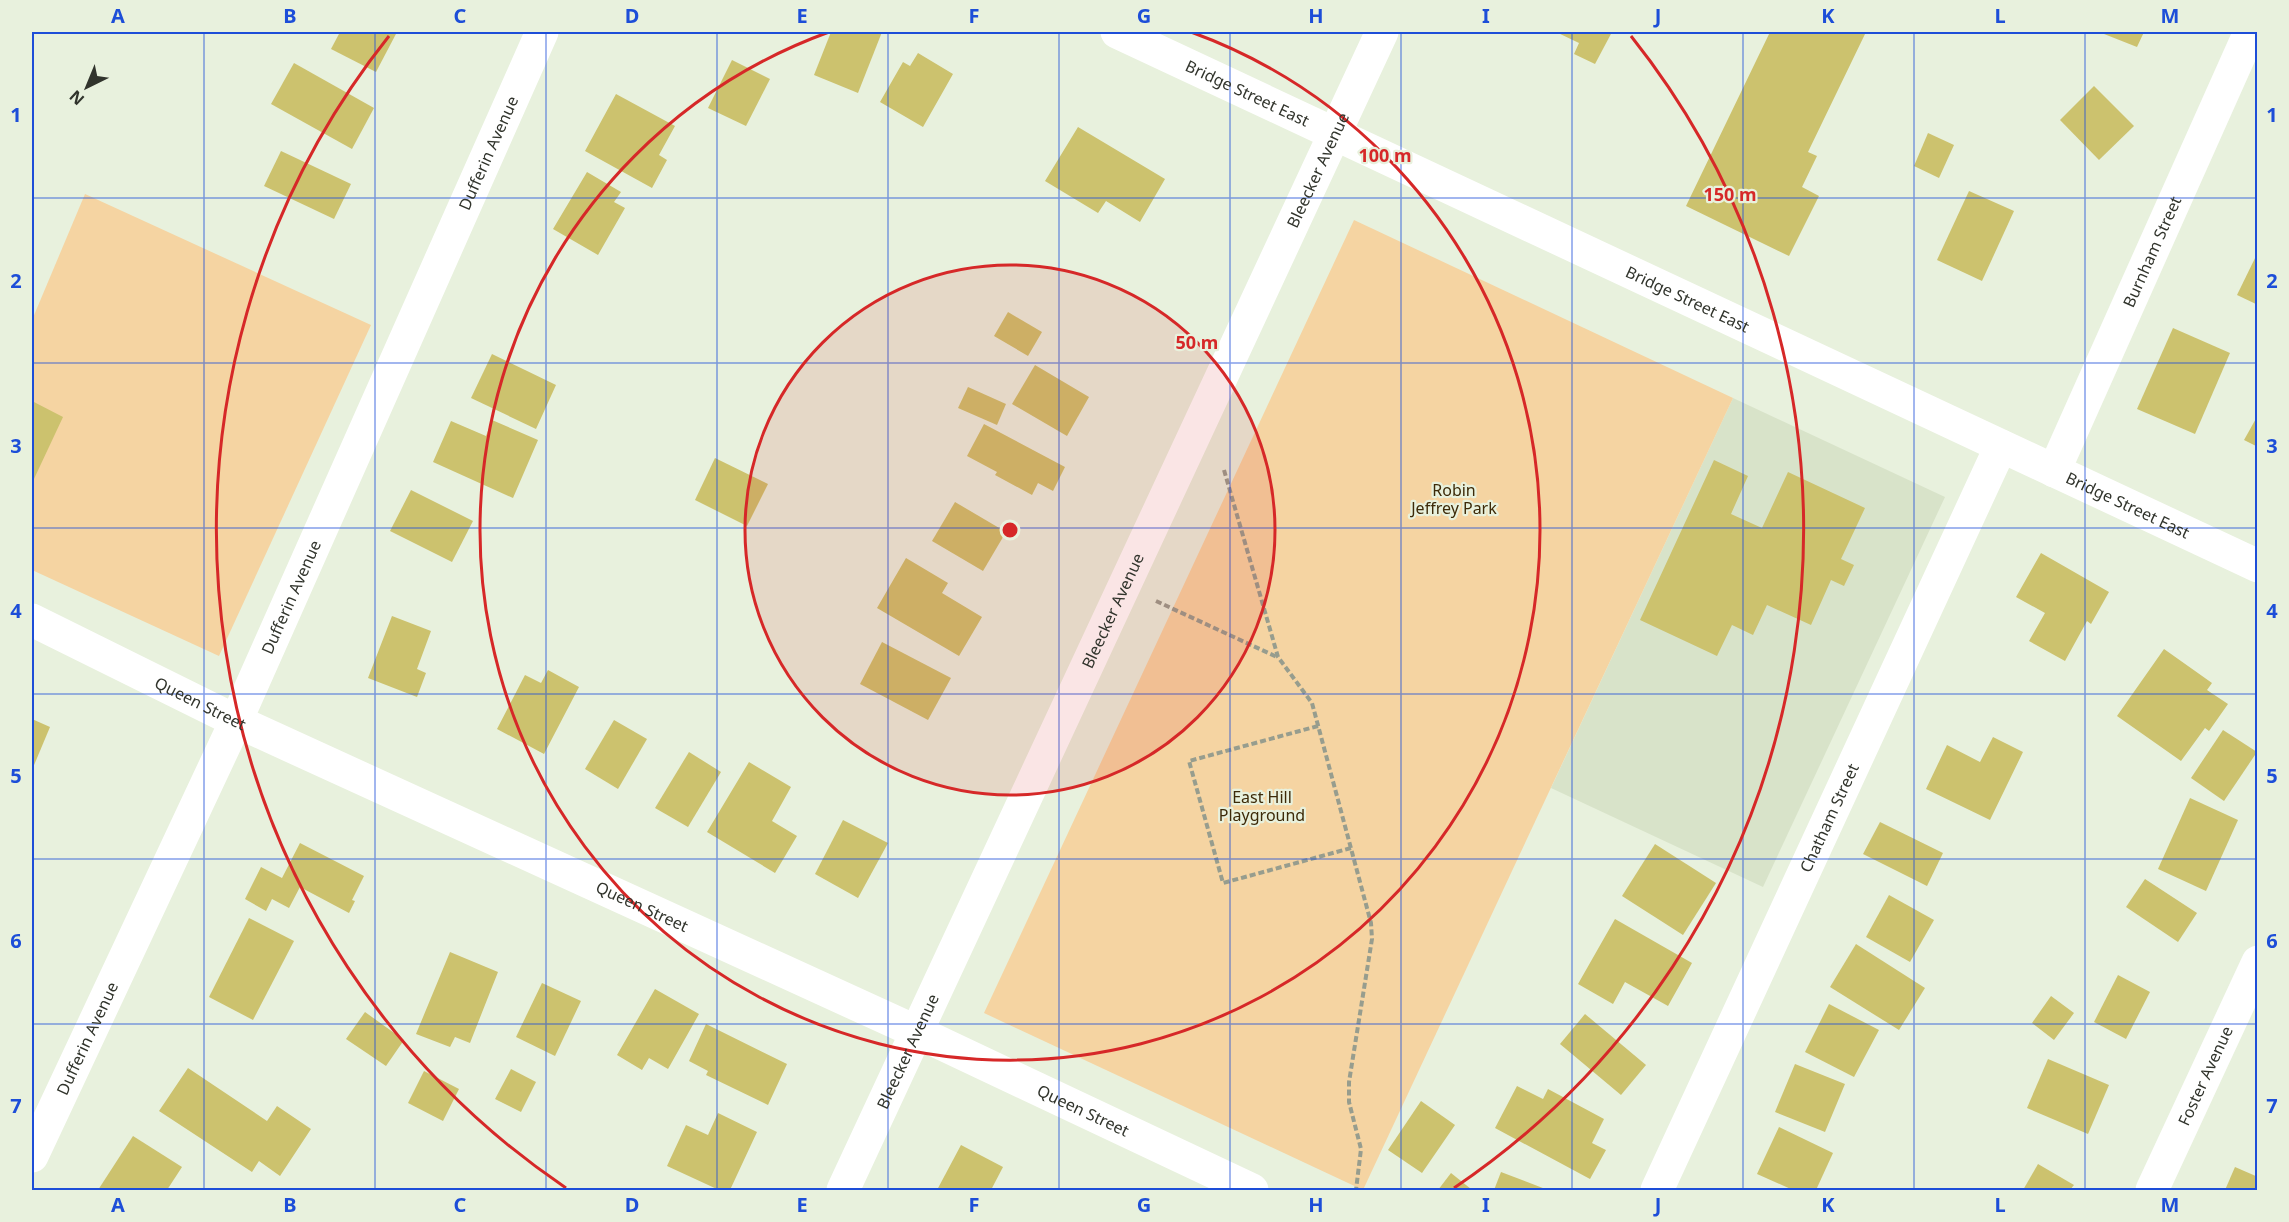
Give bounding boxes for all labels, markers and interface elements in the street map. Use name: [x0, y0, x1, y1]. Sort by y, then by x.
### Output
text: A: [111, 2, 125, 29]
text: B: [283, 2, 297, 29]
text: C: [454, 2, 467, 29]
text: D: [625, 2, 639, 29]
text: E: [796, 2, 808, 29]
text: F: [969, 2, 979, 29]
text: G: [1137, 2, 1151, 29]
text: H: [1308, 2, 1324, 29]
text: I: [1482, 2, 1490, 29]
text: J: [1653, 2, 1661, 29]
text: K: [1821, 2, 1835, 29]
text: L: [1994, 2, 2006, 29]
text: M: [2161, 2, 2179, 29]
street label: Bridge Street East: [1182, 55, 1313, 132]
north arrow: [57, 57, 117, 117]
text: N: [65, 85, 89, 110]
street label: Dufferin Avenue: [453, 92, 523, 213]
text: 1: [10, 101, 22, 128]
text: 1: [2266, 101, 2278, 128]
street label: Bleecker Avenue: [1281, 109, 1354, 231]
text: 100 m: [1358, 143, 1412, 167]
text: 150 m: [1703, 182, 1757, 206]
street label: Burnham Street: [2117, 193, 2186, 311]
street label: Bridge Street East: [1622, 261, 1753, 338]
text: 2: [10, 267, 22, 294]
text: 2: [2266, 267, 2278, 294]
text: 50 m: [1176, 330, 1218, 354]
text: 3: [10, 432, 22, 459]
text: 3: [2266, 432, 2278, 459]
street label: Bridge Street East: [2062, 467, 2193, 544]
park label: Robin Jeffrey Park: [1409, 479, 1497, 519]
centre of rings: [1000, 520, 1020, 540]
street label: Dufferin Avenue: [256, 537, 326, 658]
street label: Bleecker Avenue: [1076, 549, 1149, 672]
text: 4: [10, 597, 22, 624]
text: 4: [2266, 597, 2278, 624]
street label: Queen Street: [151, 672, 250, 735]
street label: Chatham Street: [1794, 760, 1864, 876]
text: 5: [10, 762, 22, 789]
text: 5: [2266, 762, 2278, 789]
park label: East Hill Playground: [1219, 786, 1305, 826]
street label: Queen Street: [592, 876, 692, 937]
text: 6: [10, 927, 22, 954]
text: 6: [2266, 927, 2278, 954]
street label: Dufferin Avenue: [51, 978, 123, 1098]
street label: Bleecker Avenue: [871, 990, 944, 1113]
street label: Foster Avenue: [2172, 1022, 2238, 1129]
street label: Queen Street: [1034, 1079, 1133, 1142]
text: 7: [10, 1092, 22, 1119]
text: 7: [2266, 1092, 2278, 1119]
text: A: [111, 1191, 125, 1218]
text: B: [283, 1191, 297, 1218]
text: C: [454, 1191, 467, 1218]
text: D: [625, 1191, 639, 1218]
text: E: [796, 1191, 808, 1218]
text: F: [969, 1191, 979, 1218]
text: G: [1137, 1191, 1151, 1218]
text: H: [1308, 1191, 1324, 1218]
text: I: [1482, 1191, 1490, 1218]
text: J: [1653, 1191, 1661, 1218]
text: K: [1821, 1191, 1835, 1218]
text: L: [1994, 1191, 2006, 1218]
text: M: [2161, 1191, 2179, 1218]

